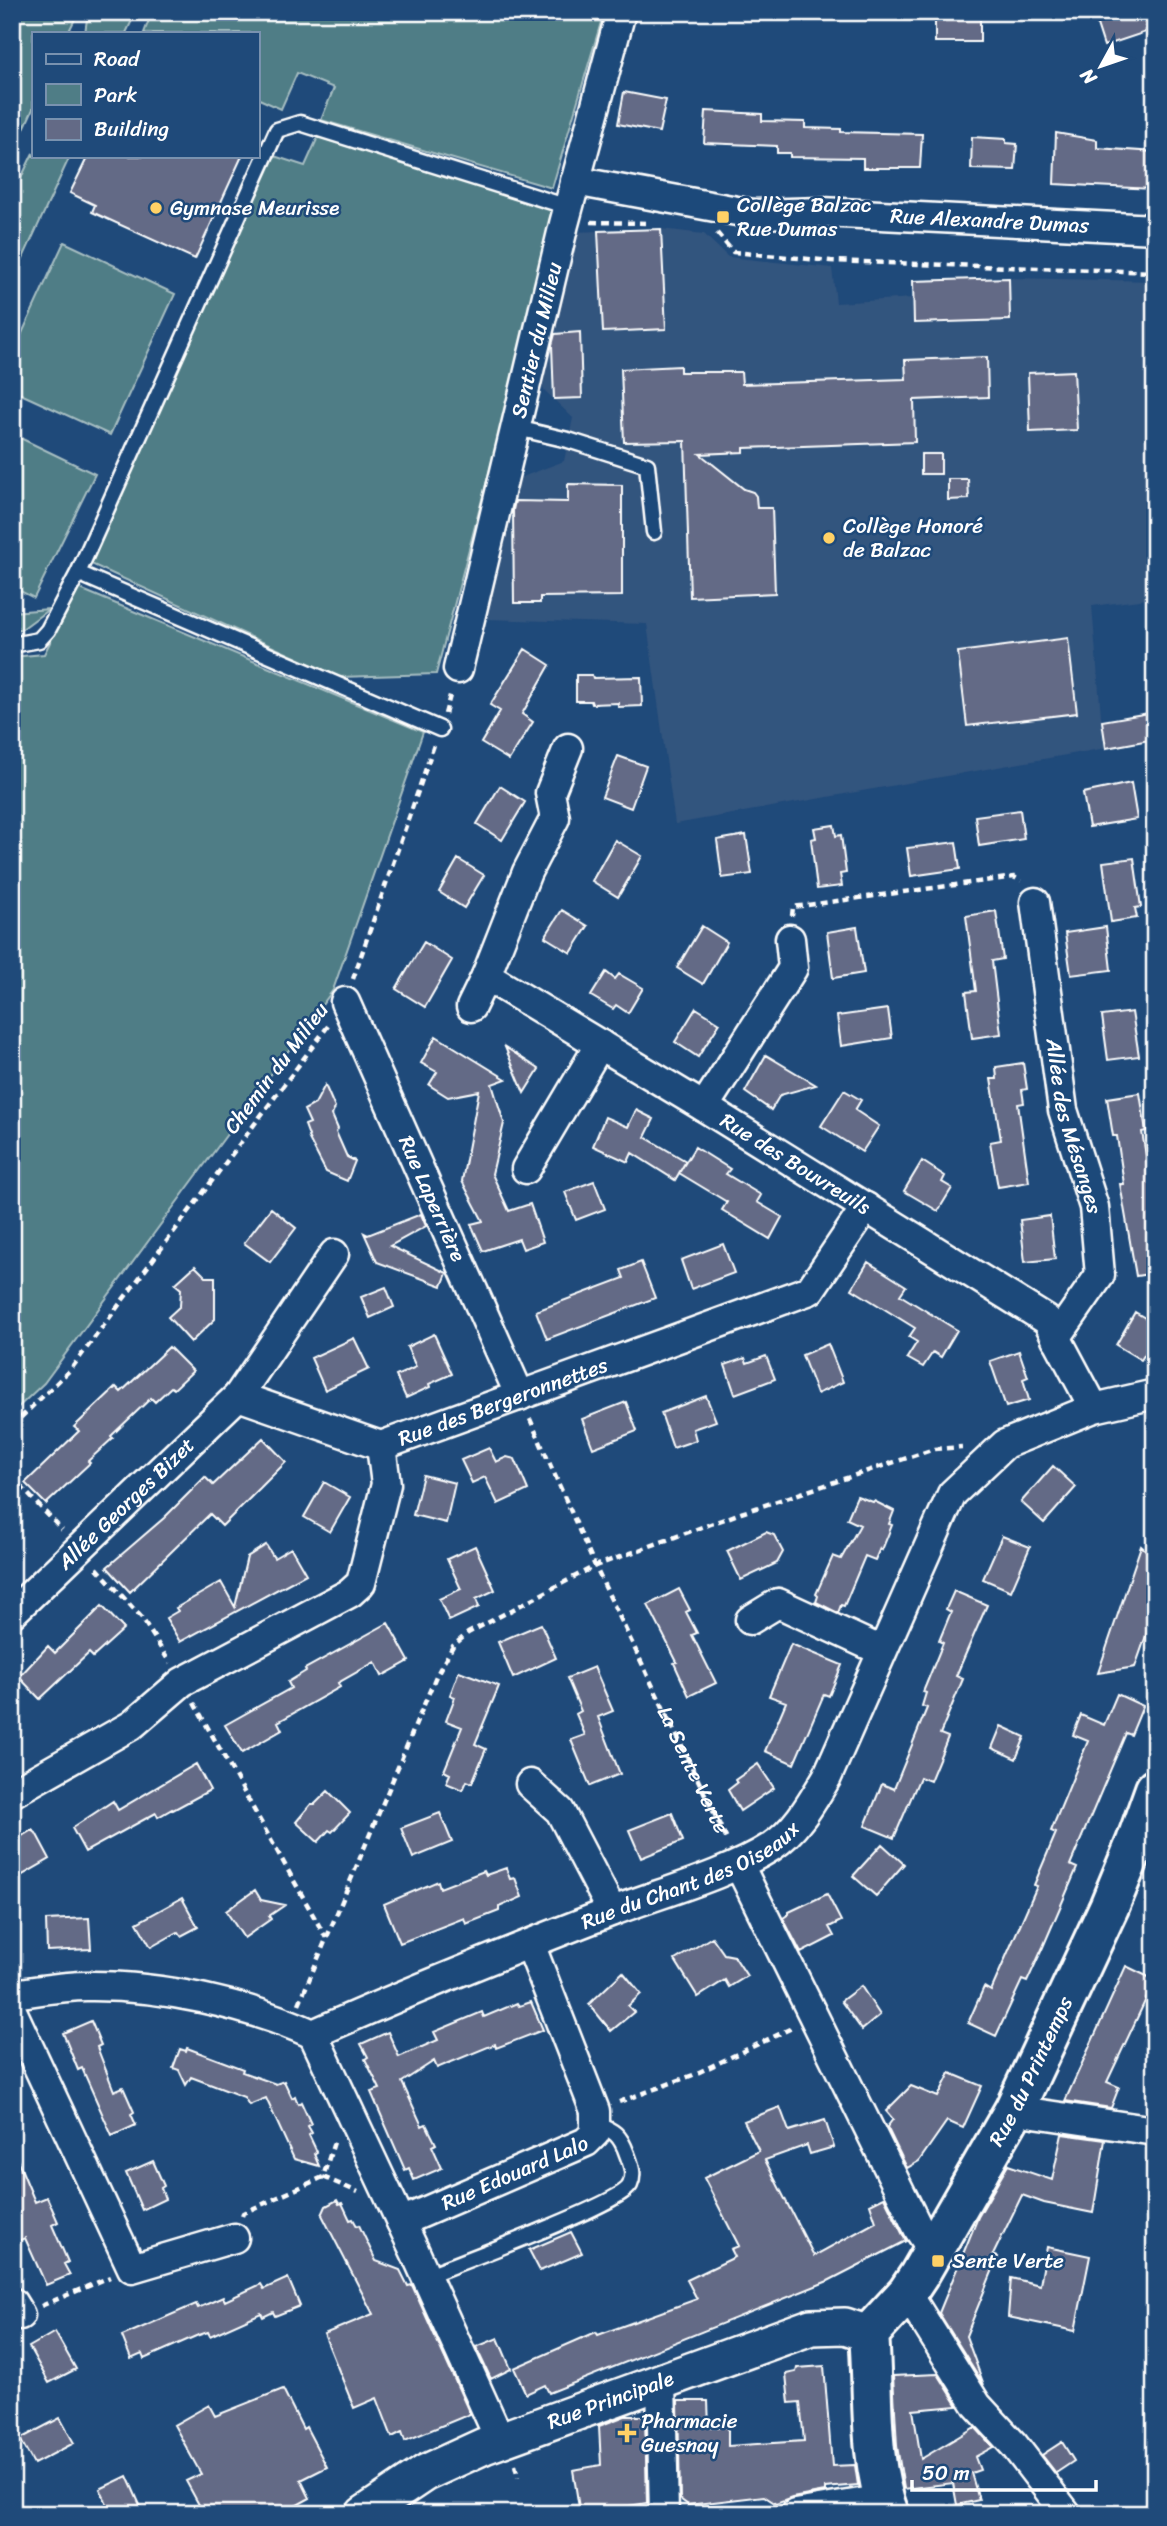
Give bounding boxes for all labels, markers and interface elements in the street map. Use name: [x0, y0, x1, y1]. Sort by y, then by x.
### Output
legend: [32, 32, 259, 158]
north arrow: [1066, 32, 1136, 102]
text: Road: [94, 40, 141, 78]
text: N: [1071, 60, 1106, 93]
text: Park: [94, 76, 137, 114]
text: Building: [94, 110, 170, 148]
place label: Collège Balzac Rue Dumas: [737, 186, 872, 248]
place label: Gymnase Meurisse: [170, 189, 339, 227]
street label: Rue Alexandre Dumas: [889, 197, 1090, 245]
marker: Gymnase Meurisse: [148, 200, 164, 216]
marker: Collège Balzac Rue Dumas: [715, 209, 731, 225]
street label: Sentier du Milieu: [499, 258, 573, 422]
place label: Collège Honoré de Balzac: [843, 507, 983, 569]
marker: Collège Honoré de Balzac: [821, 530, 837, 546]
street label: Chemin du Milieu: [213, 993, 339, 1142]
street label: Allée des Mésanges: [1034, 1035, 1114, 1216]
street label: Rue des Bouvreuils: [712, 1102, 879, 1226]
street label: Rue Laperrière: [388, 1129, 477, 1268]
street label: Rue des Bergeronnettes: [393, 1346, 614, 1457]
street label: Allée Georges Bizet: [47, 1428, 204, 1580]
street label: La Sente Verte: [646, 1700, 740, 1840]
street label: Rue du Chant des Oiseaux: [575, 1812, 810, 1941]
street label: Rue du Printemps: [978, 1989, 1084, 2154]
street label: Rue Edouard Lalo: [435, 2124, 595, 2221]
place label: Sente Verte: [952, 2242, 1064, 2280]
marker: Sente Verte: [930, 2253, 946, 2269]
street label: Rue Principale: [542, 2359, 679, 2440]
place label: Pharmacie Guesnay: [641, 2402, 738, 2464]
marker: Pharmacie Guesnay: [619, 2425, 635, 2441]
scale bar: [912, 2449, 1095, 2493]
text: 50 m: [922, 2454, 970, 2492]

